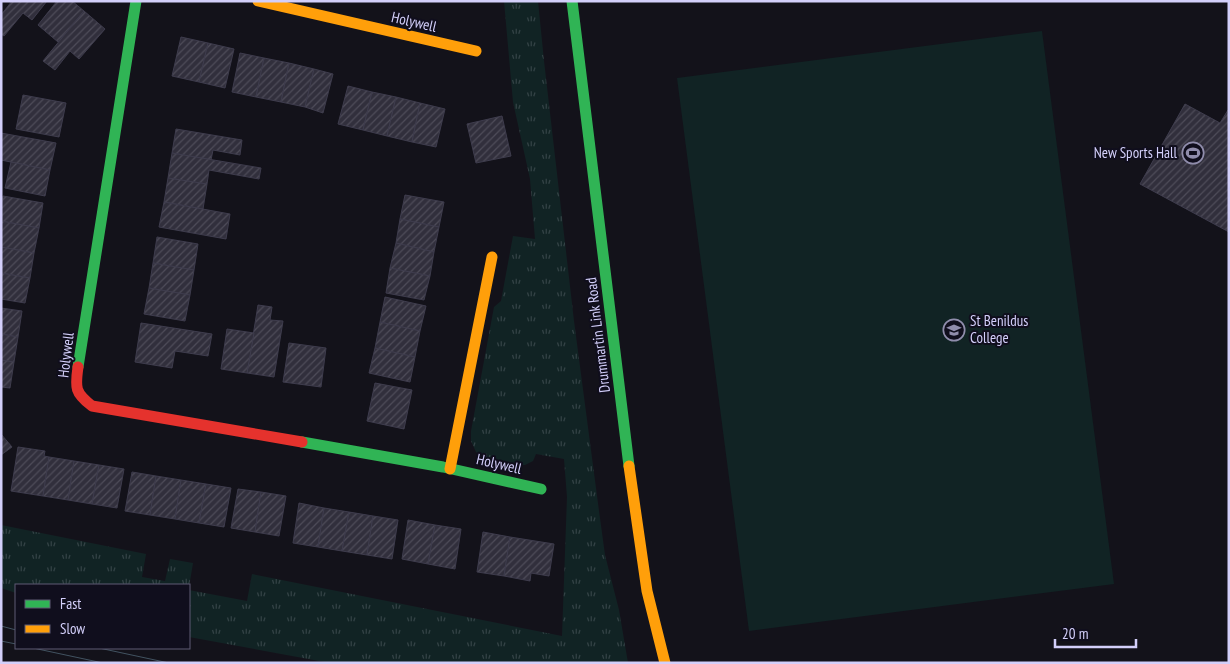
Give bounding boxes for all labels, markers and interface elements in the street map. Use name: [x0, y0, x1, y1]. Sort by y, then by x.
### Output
street label: Holywell: [390, 7, 439, 36]
sports icon: New Sports Hall: [1181, 141, 1205, 165]
place label: New Sports Hall: [1094, 143, 1177, 162]
street label: Drummartin Link Road: [581, 276, 614, 394]
place label: St Benildus College: [970, 311, 1028, 347]
school or university icon: St Benildus College: [942, 318, 966, 342]
street label: Holywell: [53, 331, 78, 379]
street label: Holywell: [475, 449, 524, 478]
legend: [15, 584, 190, 649]
text: Fast: [60, 594, 81, 613]
scale bar: [1055, 616, 1136, 648]
text: Slow: [60, 619, 85, 638]
text: 20 m: [1062, 624, 1088, 643]

